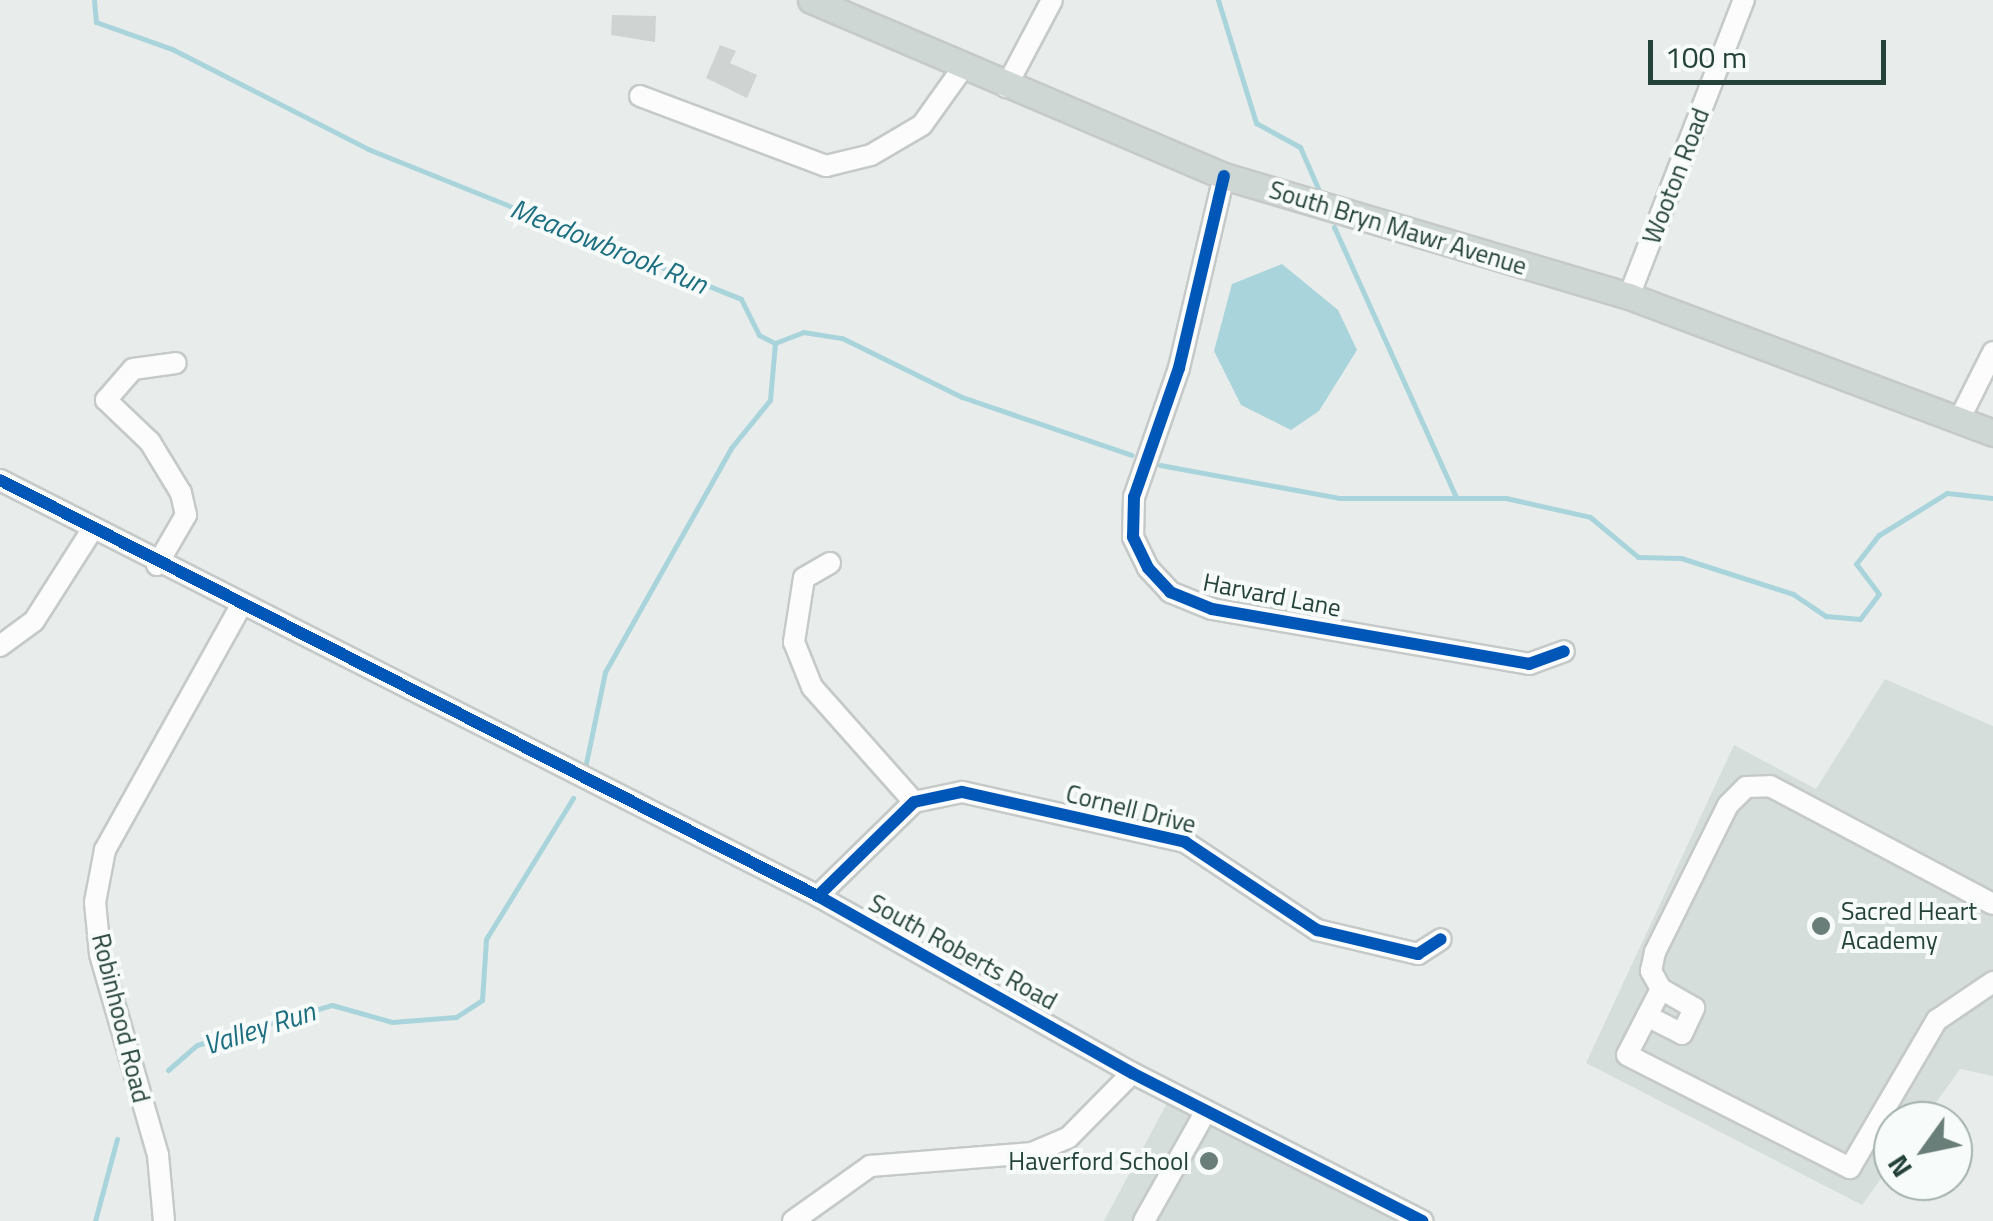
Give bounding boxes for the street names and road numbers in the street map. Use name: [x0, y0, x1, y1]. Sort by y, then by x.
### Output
street label: Wooton Road: [1636, 104, 1716, 248]
street label: South Bryn Mawr Avenue: [1266, 175, 1530, 281]
street label: Harvard Lane: [1200, 567, 1344, 623]
street label: Cornell Drive: [1063, 778, 1199, 840]
street label: South Roberts Road: [864, 888, 1062, 1016]
street label: Robinhood Road: [86, 930, 156, 1106]

